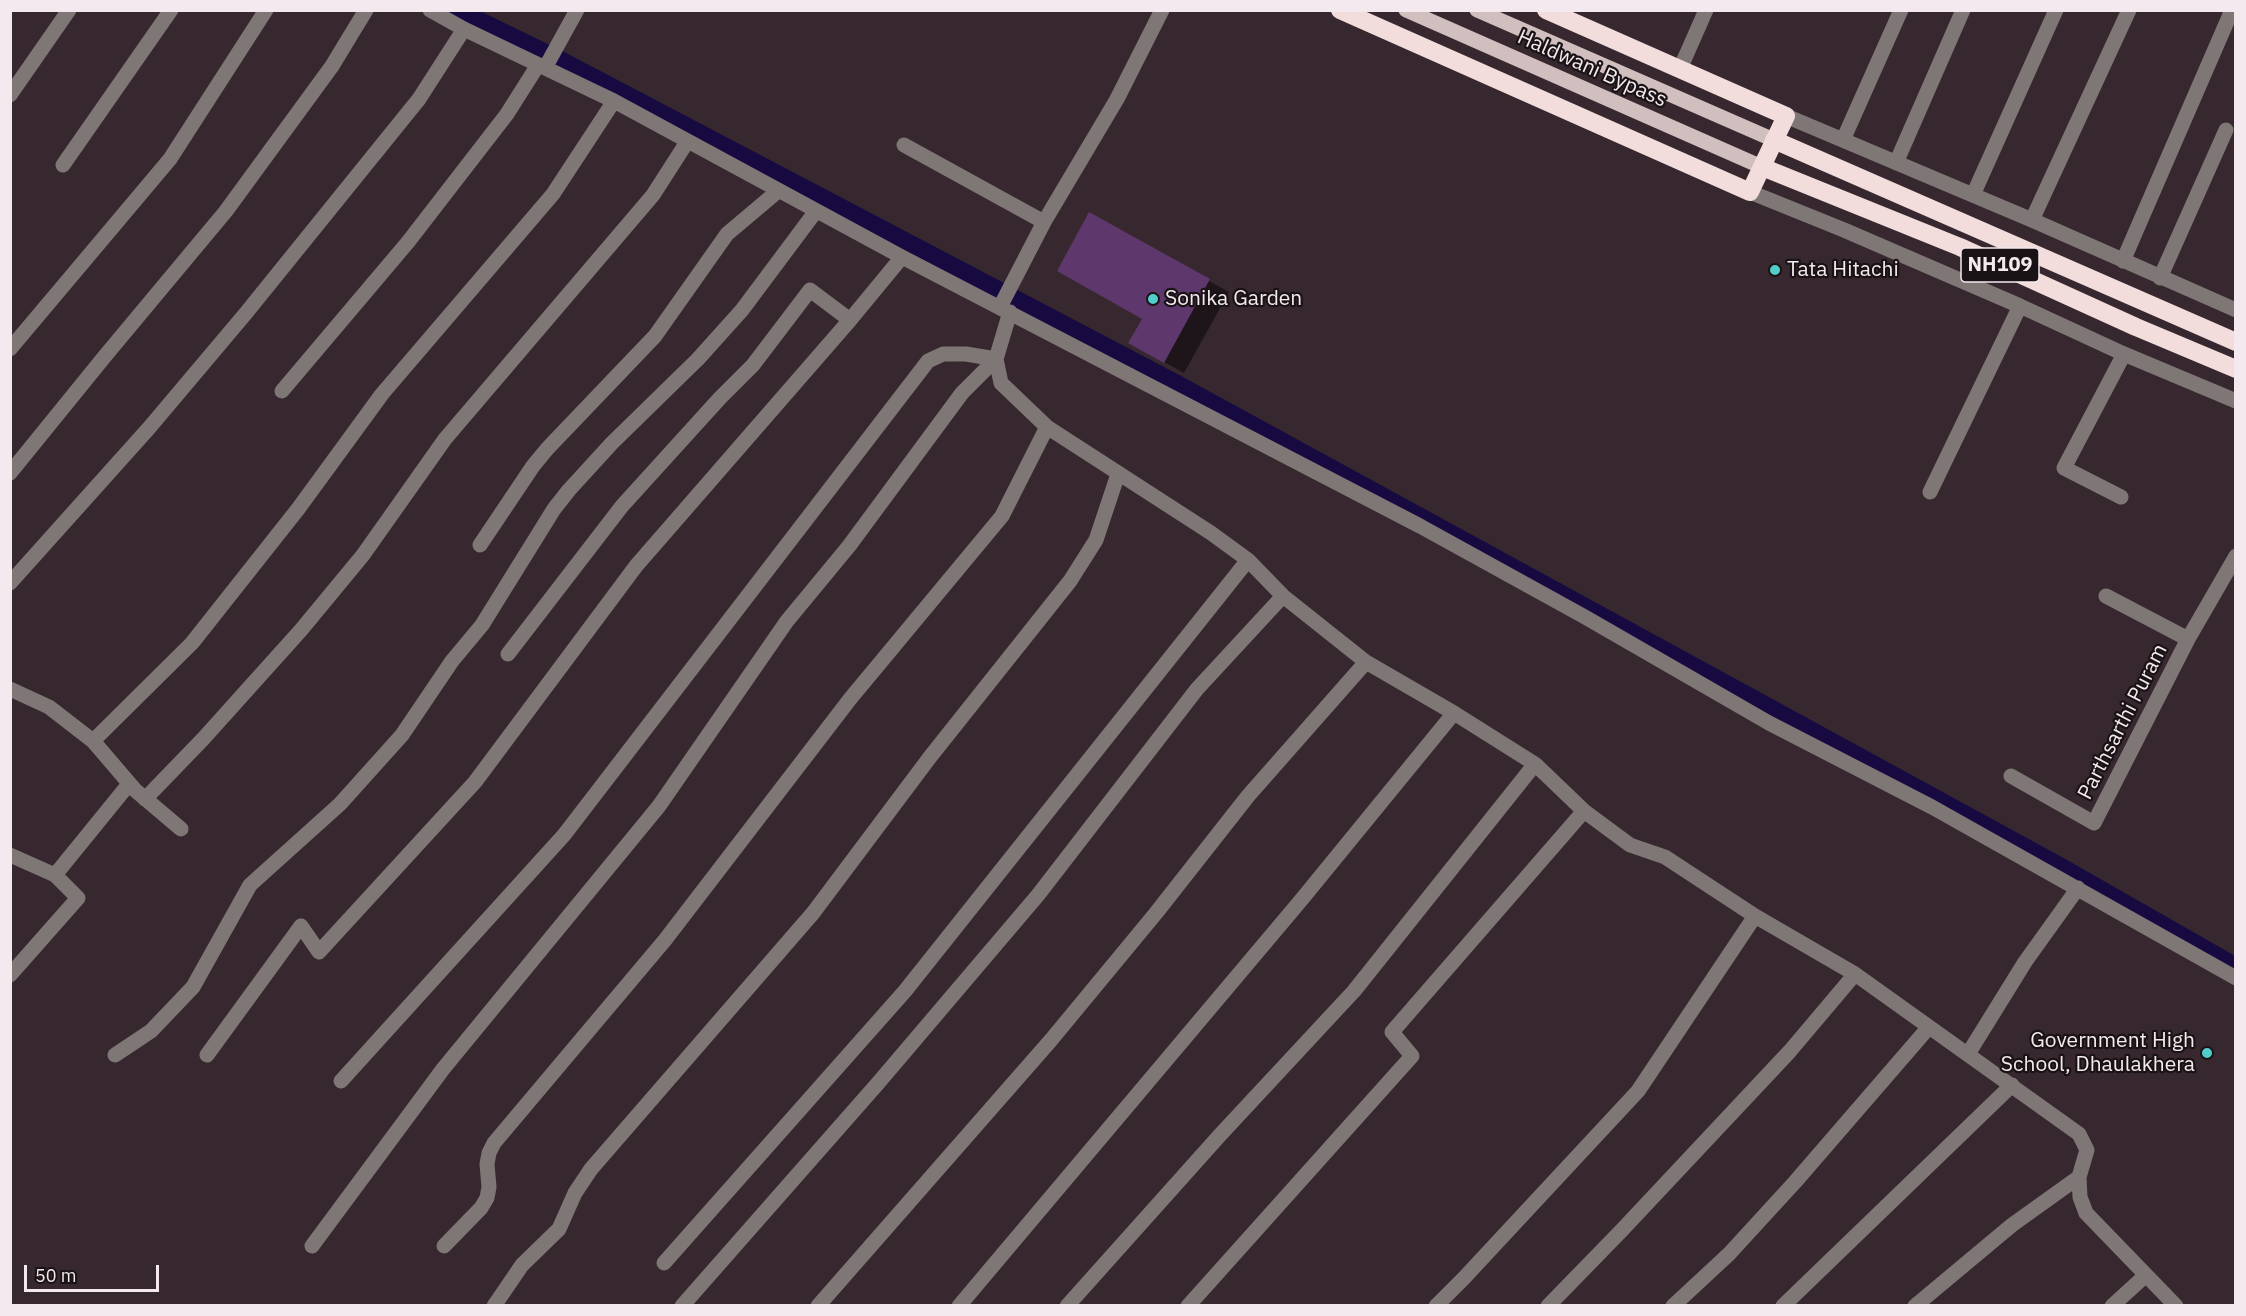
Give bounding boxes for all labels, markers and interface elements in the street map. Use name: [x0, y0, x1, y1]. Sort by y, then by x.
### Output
street label: Haldwani Bypass: [1513, 25, 1671, 113]
road number: NH109: [1961, 248, 2039, 282]
place label: Tata Hitachi: [1787, 257, 1899, 283]
marker: Tata Hitachi: [1768, 263, 1782, 277]
place label: Sonika Garden: [1165, 286, 1302, 312]
marker: Sonika Garden: [1146, 292, 1160, 306]
street label: Parthsarthi Puram: [2073, 640, 2173, 804]
place label: Government High School, Dhaulakhera: [2001, 1028, 2195, 1078]
marker: Government High School, Dhaulakhera: [2200, 1046, 2214, 1060]
scale bar: [27, 1253, 162, 1291]
text: 50 m: [35, 1264, 77, 1287]

